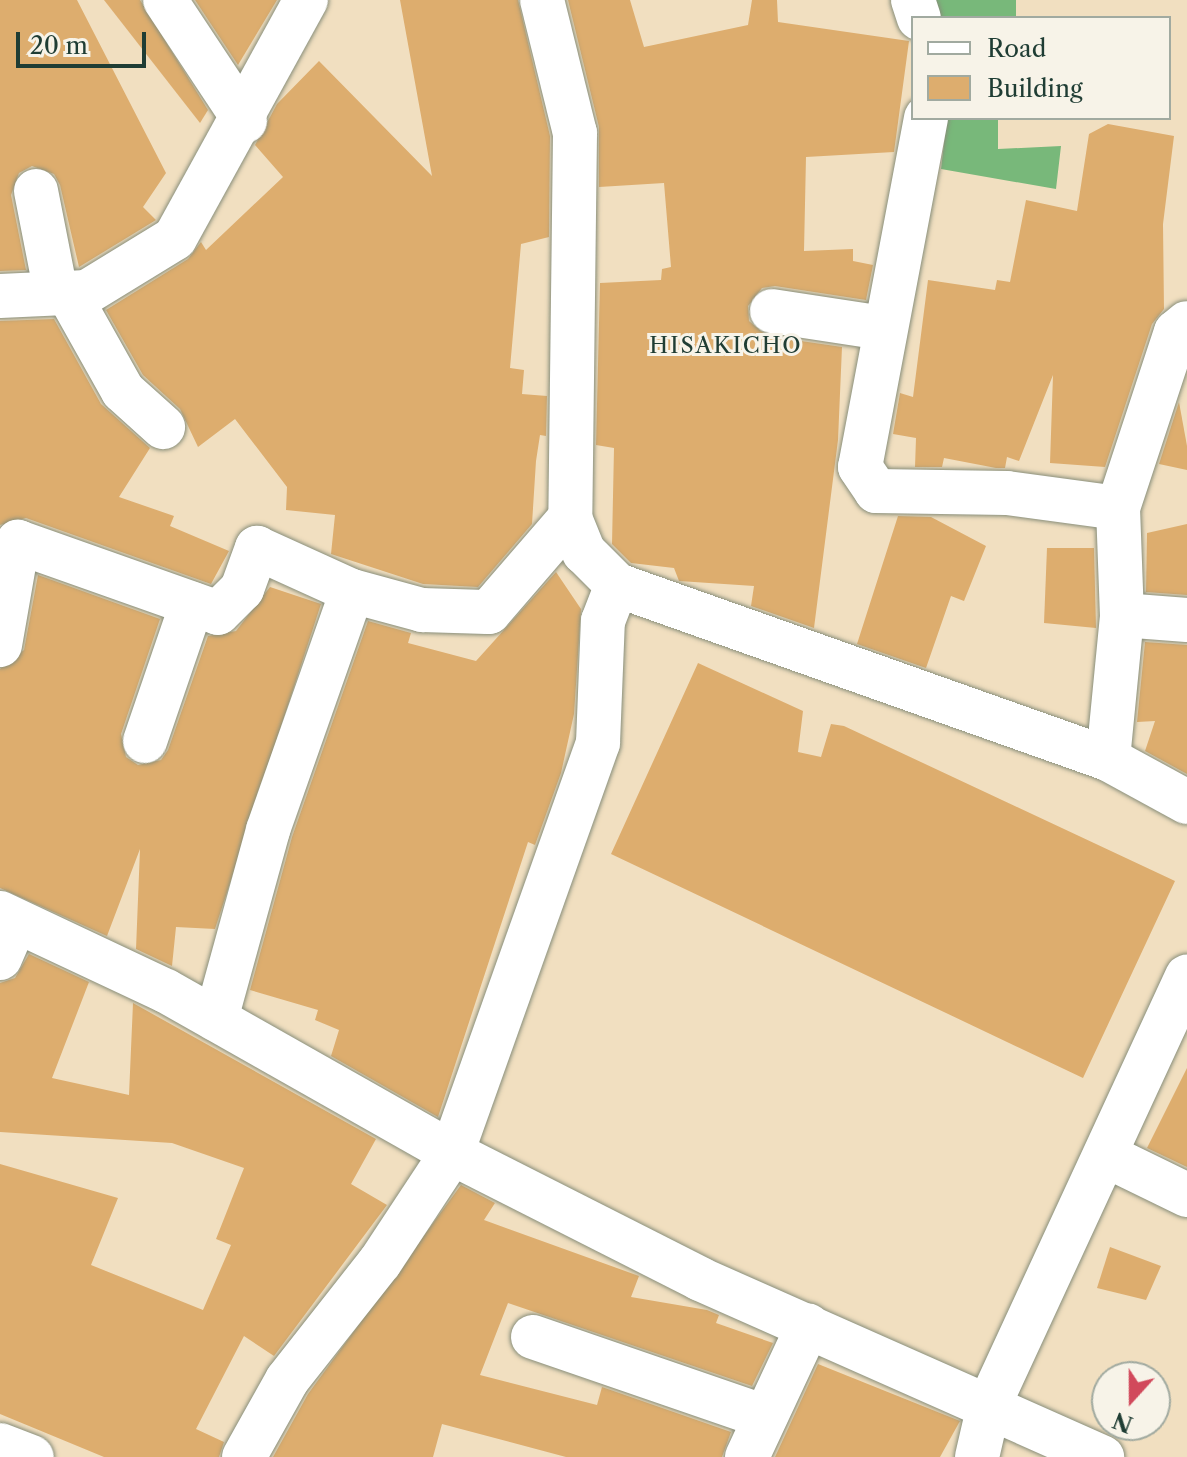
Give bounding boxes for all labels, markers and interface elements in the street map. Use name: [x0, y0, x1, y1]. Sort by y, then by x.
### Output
scale bar: [20, 16, 150, 66]
legend: [911, 16, 1171, 120]
text: 20 m: [30, 31, 88, 60]
text: Road: [987, 34, 1046, 63]
text: Building: [987, 74, 1083, 103]
district label: HISAKICHO: [649, 333, 803, 359]
north arrow: [1091, 1361, 1171, 1441]
text: N: [1109, 1406, 1137, 1438]

